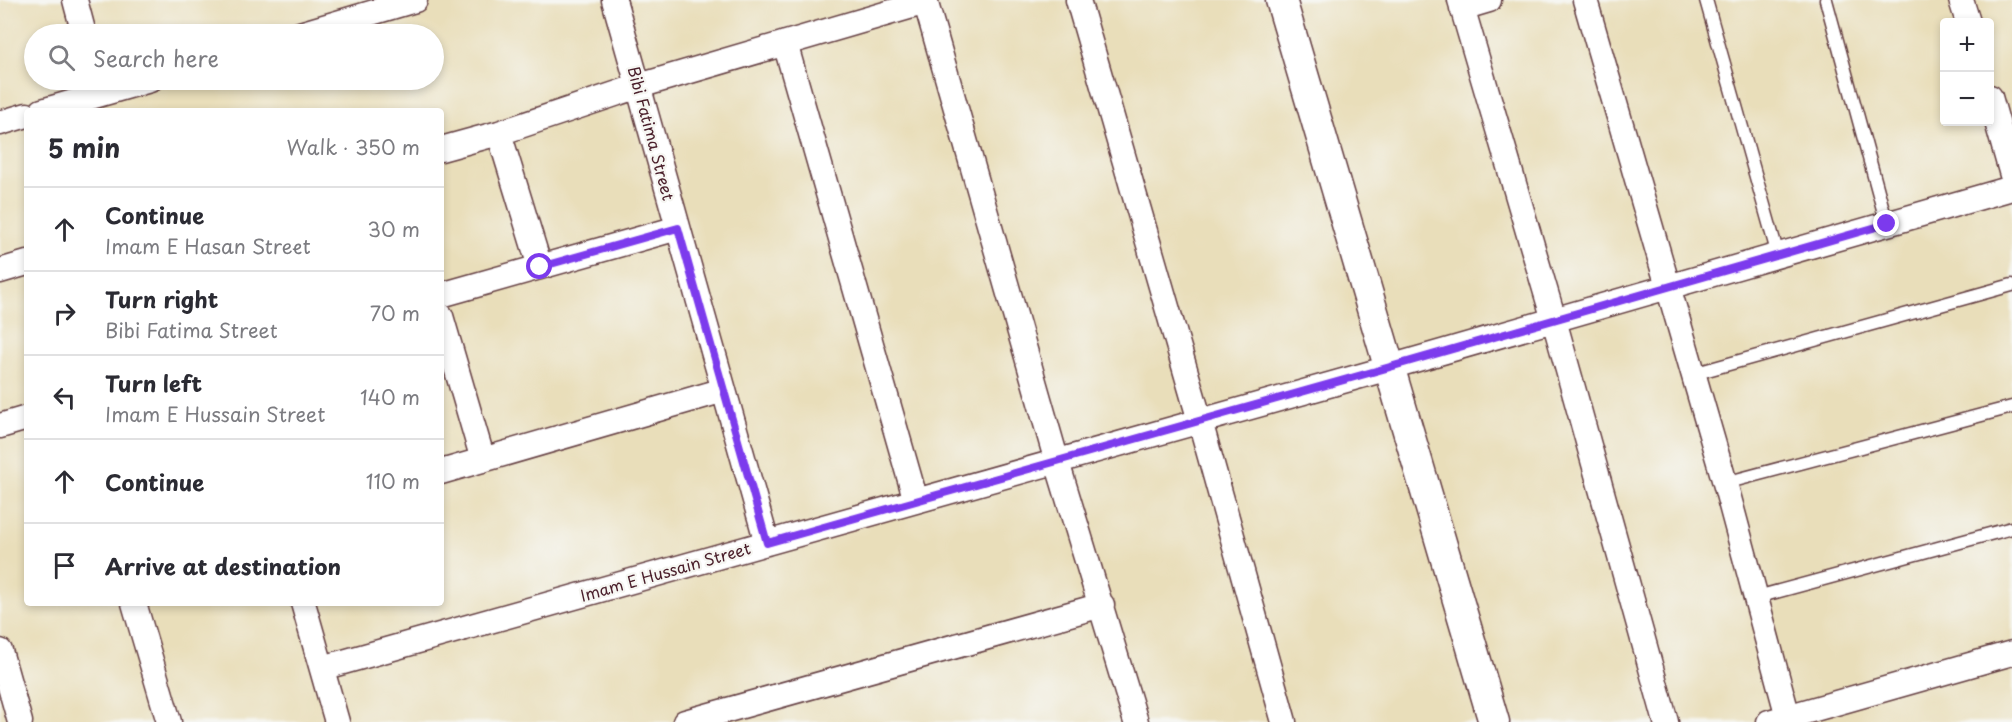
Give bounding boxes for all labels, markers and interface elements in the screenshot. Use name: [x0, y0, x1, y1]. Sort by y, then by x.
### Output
map controls: [1940, 18, 1994, 126]
button: +: [1940, 18, 1994, 72]
search box: [24, 24, 444, 90]
icon: search: [45, 41, 78, 74]
text: Search here: [93, 41, 219, 74]
street label: Bibi Fatima Street: [623, 63, 681, 203]
button: −: [1940, 72, 1994, 126]
text: 5 min: [48, 128, 120, 167]
text: Walk · 350 m: [287, 132, 420, 162]
text: Continue: [105, 198, 204, 231]
route end: [1873, 210, 1899, 236]
icon: ahead: [48, 213, 81, 246]
text: 30 m: [367, 214, 420, 244]
text: Imam E Hasan Street: [105, 231, 311, 261]
route start: [526, 253, 552, 279]
text: Turn right: [105, 282, 218, 315]
icon: right: [48, 297, 81, 330]
text: 70 m: [370, 298, 420, 328]
text: Bibi Fatima Street: [105, 315, 277, 345]
text: Turn left: [105, 366, 202, 399]
icon: left: [48, 381, 81, 414]
text: 140 m: [360, 382, 420, 412]
text: Imam E Hussain Street: [105, 399, 325, 429]
icon: ahead: [48, 465, 81, 498]
text: Continue: [105, 465, 204, 498]
text: 110 m: [366, 466, 420, 496]
street label: Imam E Hussain Street: [577, 535, 754, 607]
icon: arrive: [48, 549, 81, 582]
text: Arrive at destination: [105, 549, 341, 582]

